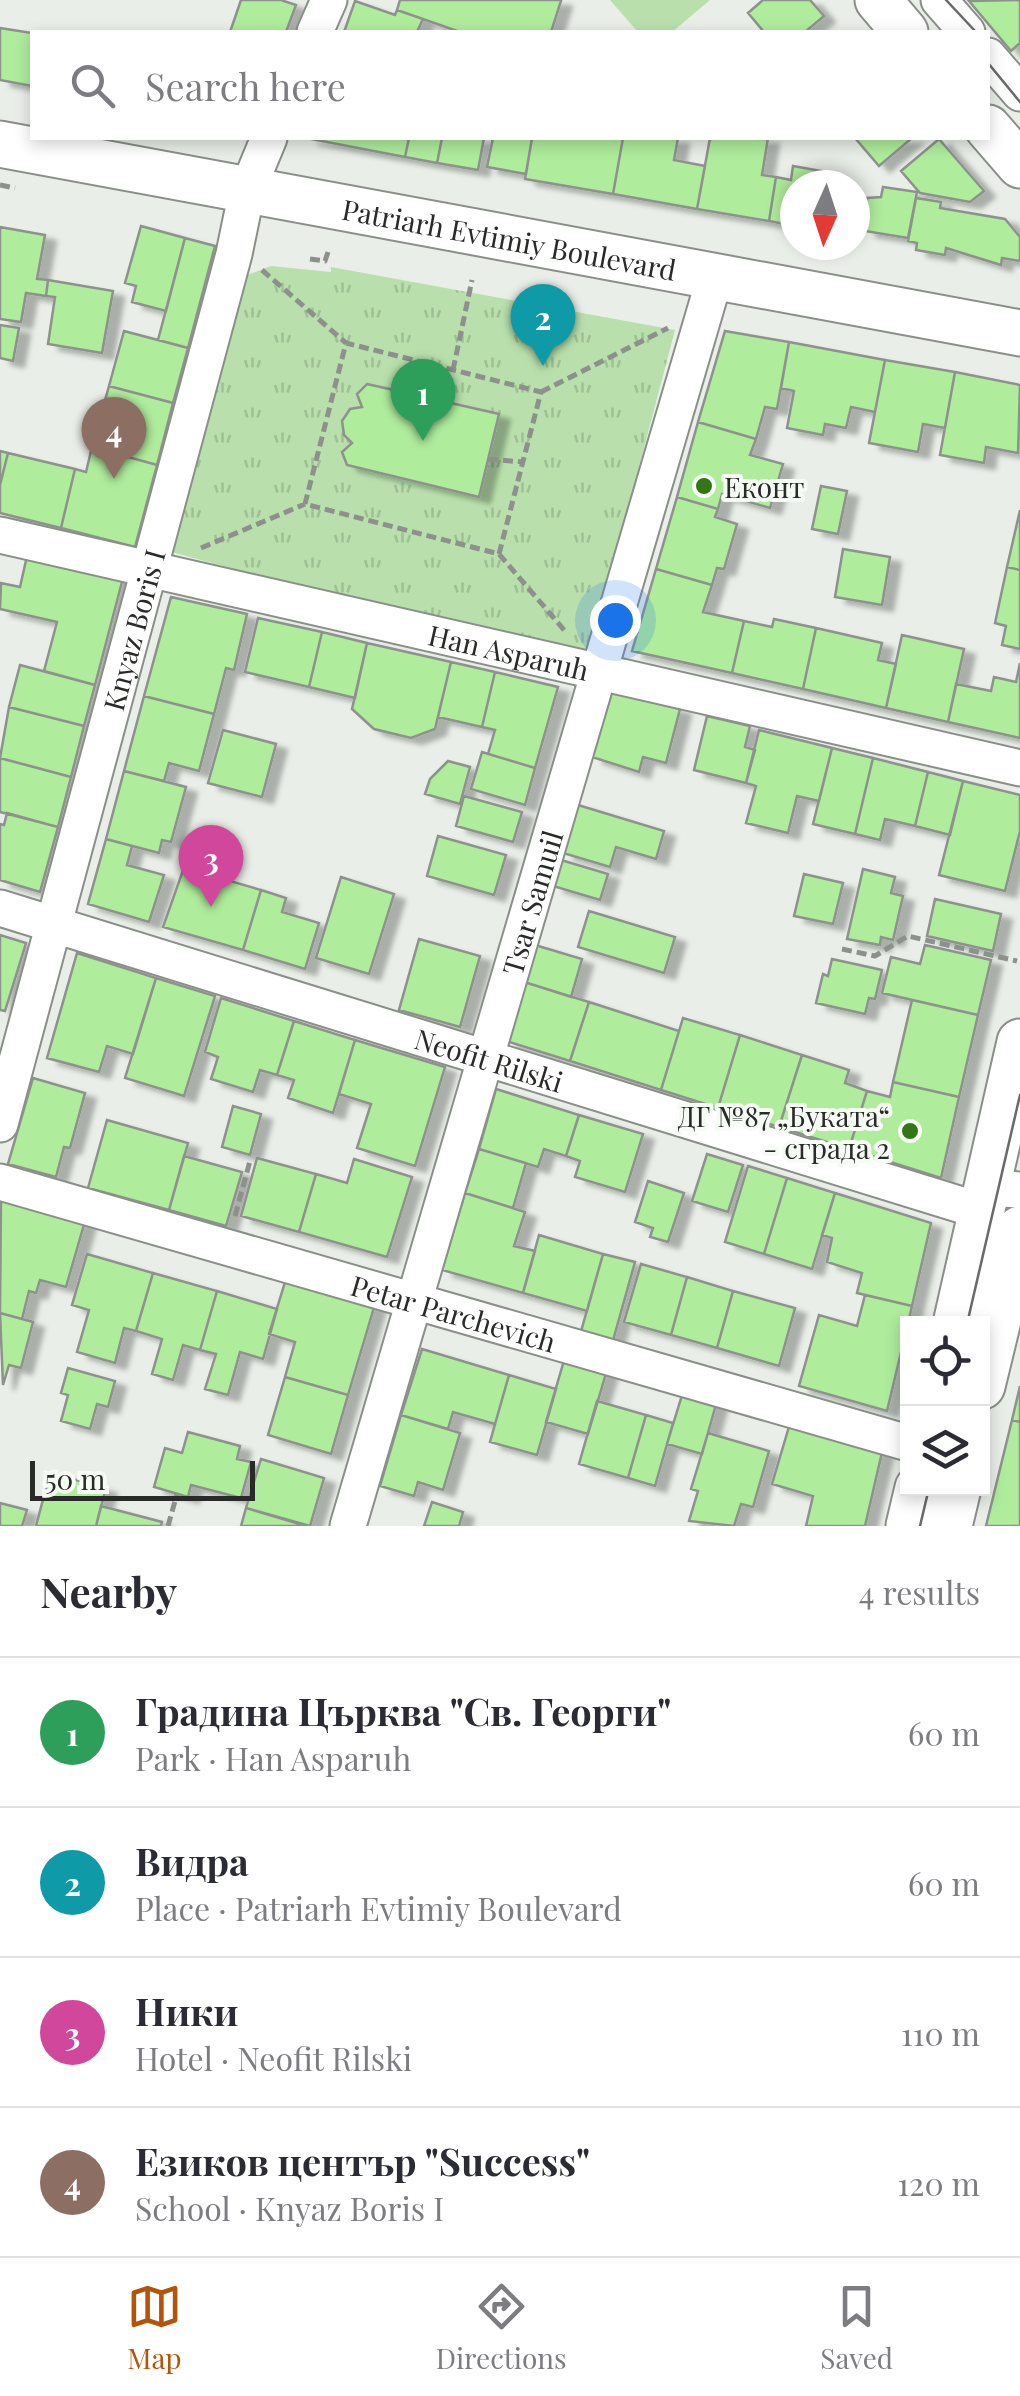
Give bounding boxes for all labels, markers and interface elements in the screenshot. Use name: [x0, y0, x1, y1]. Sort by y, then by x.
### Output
search box: [30, 30, 990, 140]
icon: search: [65, 58, 120, 113]
text: Search here: [145, 60, 346, 111]
north arrow: [780, 170, 870, 260]
street label: Patriarh Evtimiy Boulevard: [339, 189, 679, 287]
pin: 2: [510, 284, 576, 366]
pin: 1: [390, 358, 456, 441]
pin: 4: [82, 396, 146, 479]
place label: Еконт: [724, 468, 805, 505]
marker: Еконт: [693, 475, 715, 497]
street label: Knyaz Boris I: [94, 545, 172, 714]
your location: [590, 595, 641, 646]
street label: Han Asparuh: [425, 615, 593, 688]
pin: 3: [178, 824, 244, 907]
street label: Tsar Samuil: [493, 826, 570, 979]
street label: Neofit Rilski: [411, 1019, 568, 1099]
place label: ДГ №87 „Буката“ - сграда 2: [678, 1097, 890, 1166]
marker: ДГ №87 „Буката“ - сграда 2: [899, 1120, 921, 1142]
street label: Petar Parchevich: [347, 1265, 561, 1359]
map controls: [900, 1316, 990, 1496]
button: locate: [900, 1316, 990, 1406]
button: layers: [900, 1406, 990, 1496]
scale bar: [30, 1456, 255, 1500]
text: 50 m: [45, 1460, 105, 1497]
text: Nearby: [40, 1563, 177, 1619]
text: 4 results: [859, 1570, 980, 1613]
text: Градина Църква "Св. Георги": [135, 1685, 671, 1736]
text: 1: [66, 1711, 79, 1754]
text: 60 m: [908, 1711, 980, 1754]
text: Park · Han Asparuh: [135, 1736, 411, 1779]
text: Видра: [135, 1835, 249, 1886]
text: 2: [64, 1861, 81, 1904]
text: 60 m: [908, 1861, 980, 1904]
text: Place · Patriarh Evtimiy Boulevard: [135, 1886, 622, 1929]
text: Ники: [135, 1985, 239, 2036]
text: 3: [65, 2011, 80, 2054]
text: 110 m: [901, 2011, 980, 2054]
text: Hotel · Neofit Rilski: [135, 2036, 412, 2079]
text: Езиков център "Success": [135, 2135, 590, 2186]
text: 4: [64, 2161, 81, 2204]
text: 120 m: [897, 2161, 980, 2204]
text: School · Knyaz Boris I: [135, 2186, 444, 2229]
tab: Map: [127, 2279, 182, 2376]
tab: Directions: [436, 2279, 567, 2376]
tab: Saved: [820, 2279, 893, 2376]

